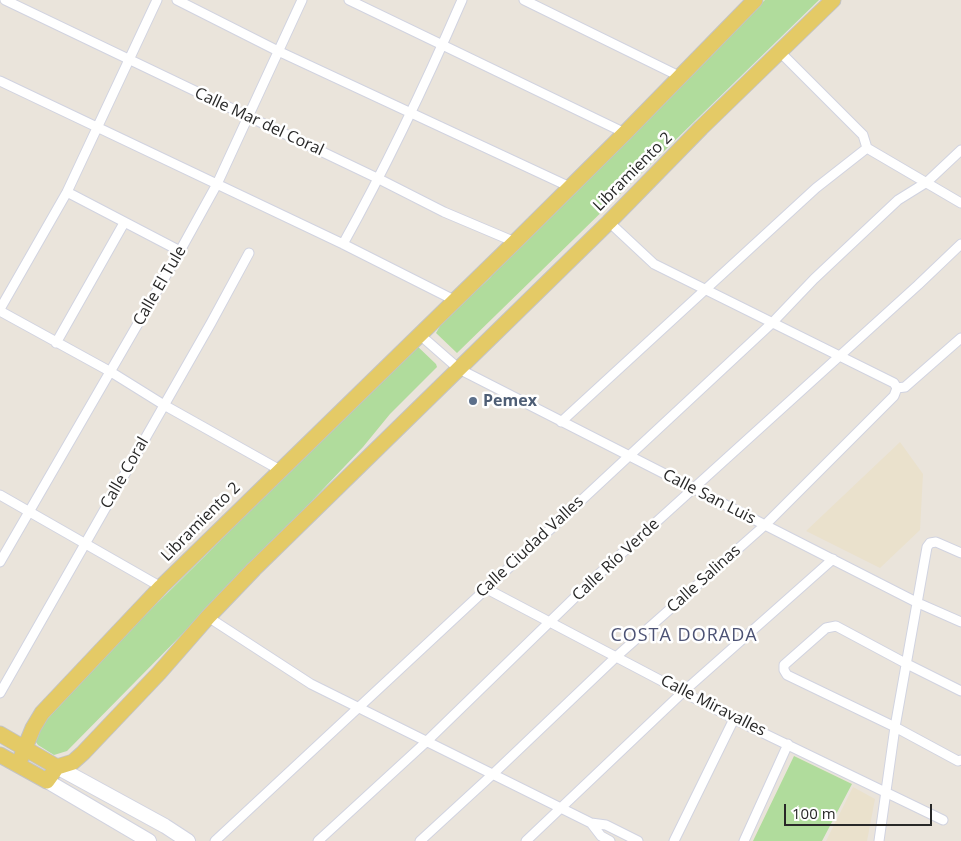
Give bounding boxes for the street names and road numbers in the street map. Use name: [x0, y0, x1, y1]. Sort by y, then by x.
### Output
street label: Calle Mar del Coral: [191, 84, 327, 160]
street label: Libramiento 2: [589, 128, 677, 216]
street label: Calle El Tule: [129, 243, 191, 329]
street label: Calle Coral: [97, 434, 153, 512]
street label: Calle San Luis: [659, 465, 759, 529]
street label: Libramiento 2: [157, 478, 245, 566]
street label: Calle Ciudad Valles: [472, 492, 588, 602]
street label: Calle Río Verde: [569, 515, 663, 605]
street label: Calle Salinas: [663, 541, 745, 617]
street label: Calle Miravalles: [657, 671, 769, 741]

